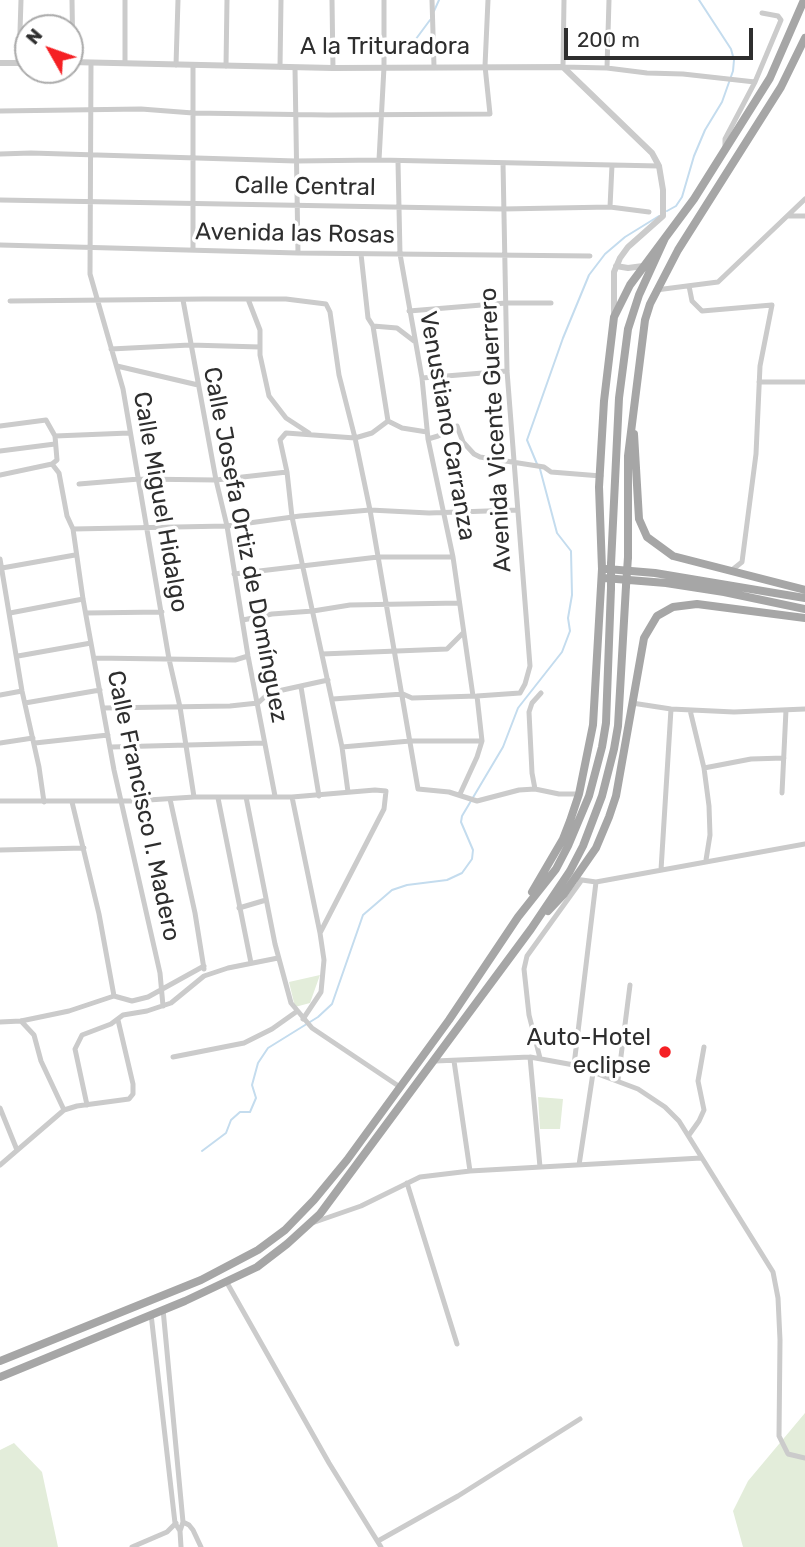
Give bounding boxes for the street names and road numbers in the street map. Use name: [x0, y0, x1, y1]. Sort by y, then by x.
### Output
street label: A la Trituradora: [300, 33, 470, 61]
street label: Calle Central: [234, 171, 376, 203]
street label: Avenida las Rosas: [195, 218, 395, 250]
street label: Avenida Vicente Guerrero: [474, 287, 518, 573]
street label: Venustiano Carranza: [413, 309, 481, 543]
street label: Calle Josefa Ortiz de Domínguez: [196, 365, 294, 725]
street label: Calle Miguel Hidalgo: [126, 389, 194, 615]
street label: Calle Francisco I. Madero: [100, 668, 186, 944]

